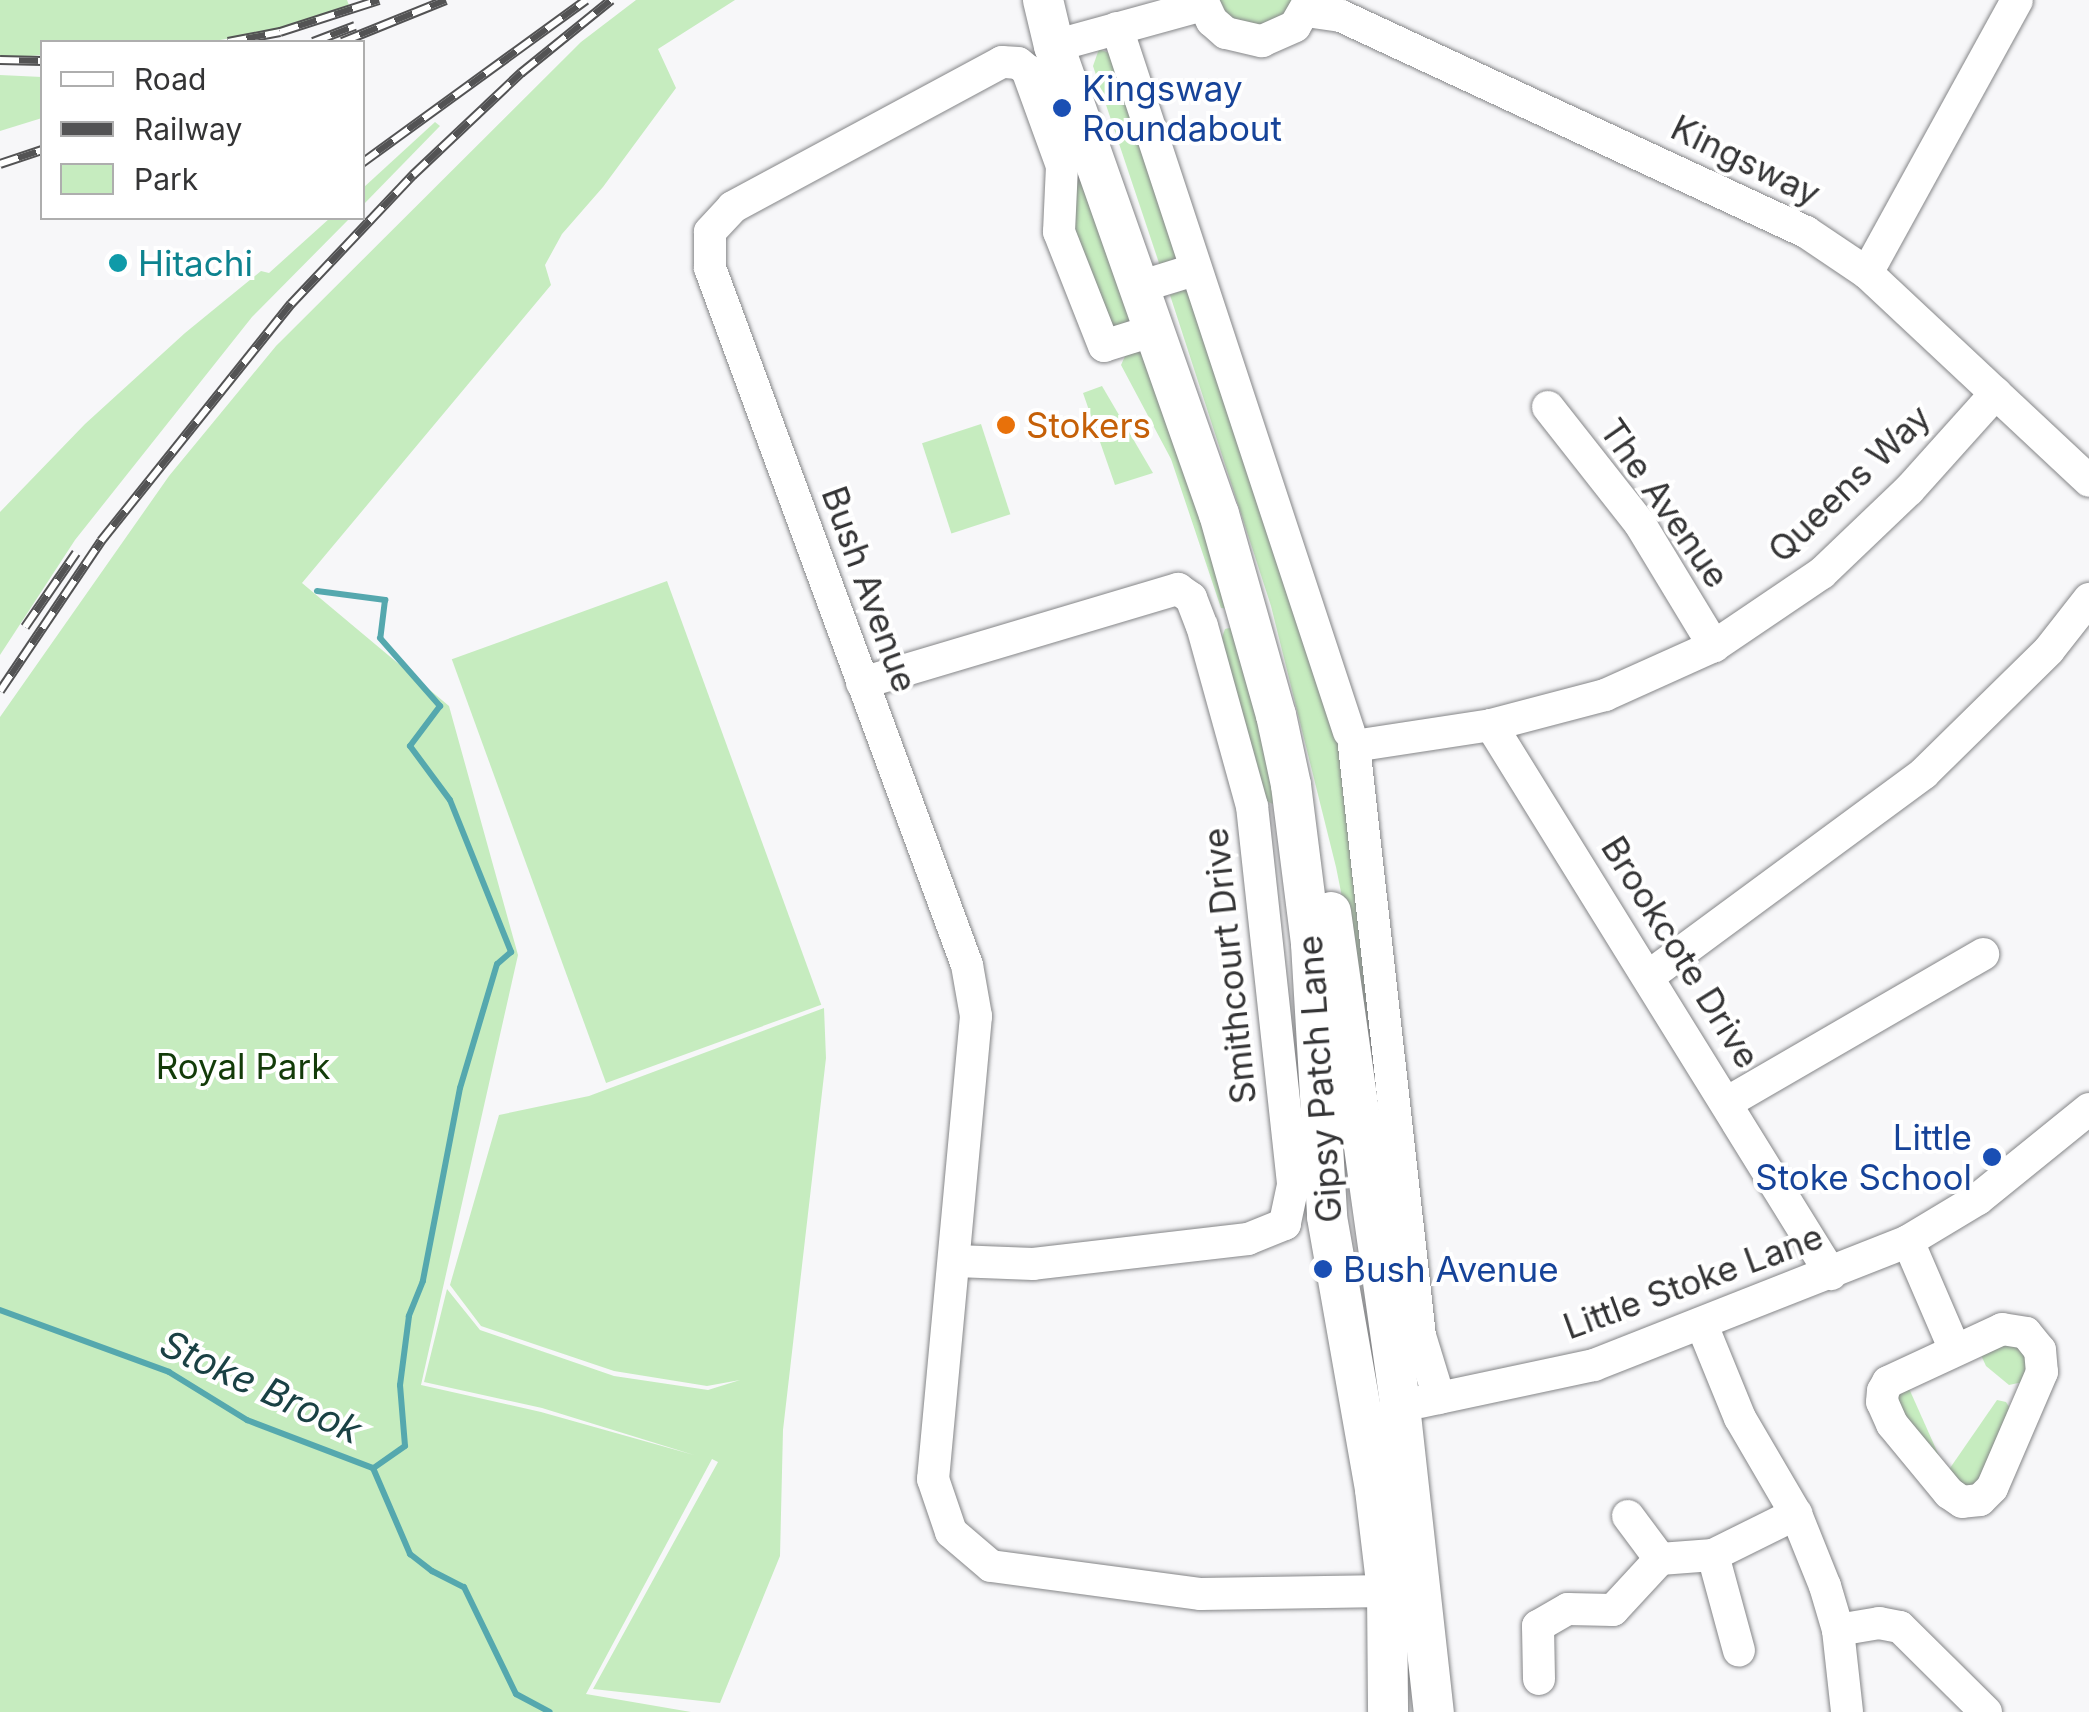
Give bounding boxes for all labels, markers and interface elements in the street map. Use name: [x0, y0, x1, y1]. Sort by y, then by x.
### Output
legend: [40, 40, 365, 220]
text: Road: [134, 61, 206, 97]
place label: Kingsway Roundabout: [1082, 67, 1282, 149]
marker: Kingsway Roundabout: [1051, 97, 1073, 119]
street label: Kingsway: [1665, 106, 1827, 214]
text: Railway: [134, 111, 242, 147]
text: Park: [134, 161, 198, 197]
place label: Hitachi: [138, 242, 253, 284]
marker: Hitachi: [107, 252, 129, 274]
street label: Queens Way: [1759, 395, 1939, 571]
place label: Stokers: [1026, 404, 1151, 446]
street label: The Avenue: [1591, 410, 1739, 596]
marker: Stokers: [995, 414, 1017, 436]
street label: Bush Avenue: [813, 481, 927, 697]
street label: Smithcourt Drive: [1194, 826, 1264, 1106]
street label: Brookcote Drive: [1593, 828, 1769, 1076]
street label: Gipsy Patch Lane: [1288, 934, 1350, 1224]
park label: Royal Park: [156, 1045, 330, 1087]
place label: Little Stoke School: [1755, 1116, 1972, 1198]
marker: Little Stoke School: [1981, 1146, 2003, 1168]
street label: Little Stoke Lane: [1558, 1215, 1828, 1347]
place label: Bush Avenue: [1343, 1248, 1559, 1290]
marker: Bush Avenue: [1312, 1258, 1334, 1280]
water label: Stoke Brook: [153, 1321, 369, 1453]

